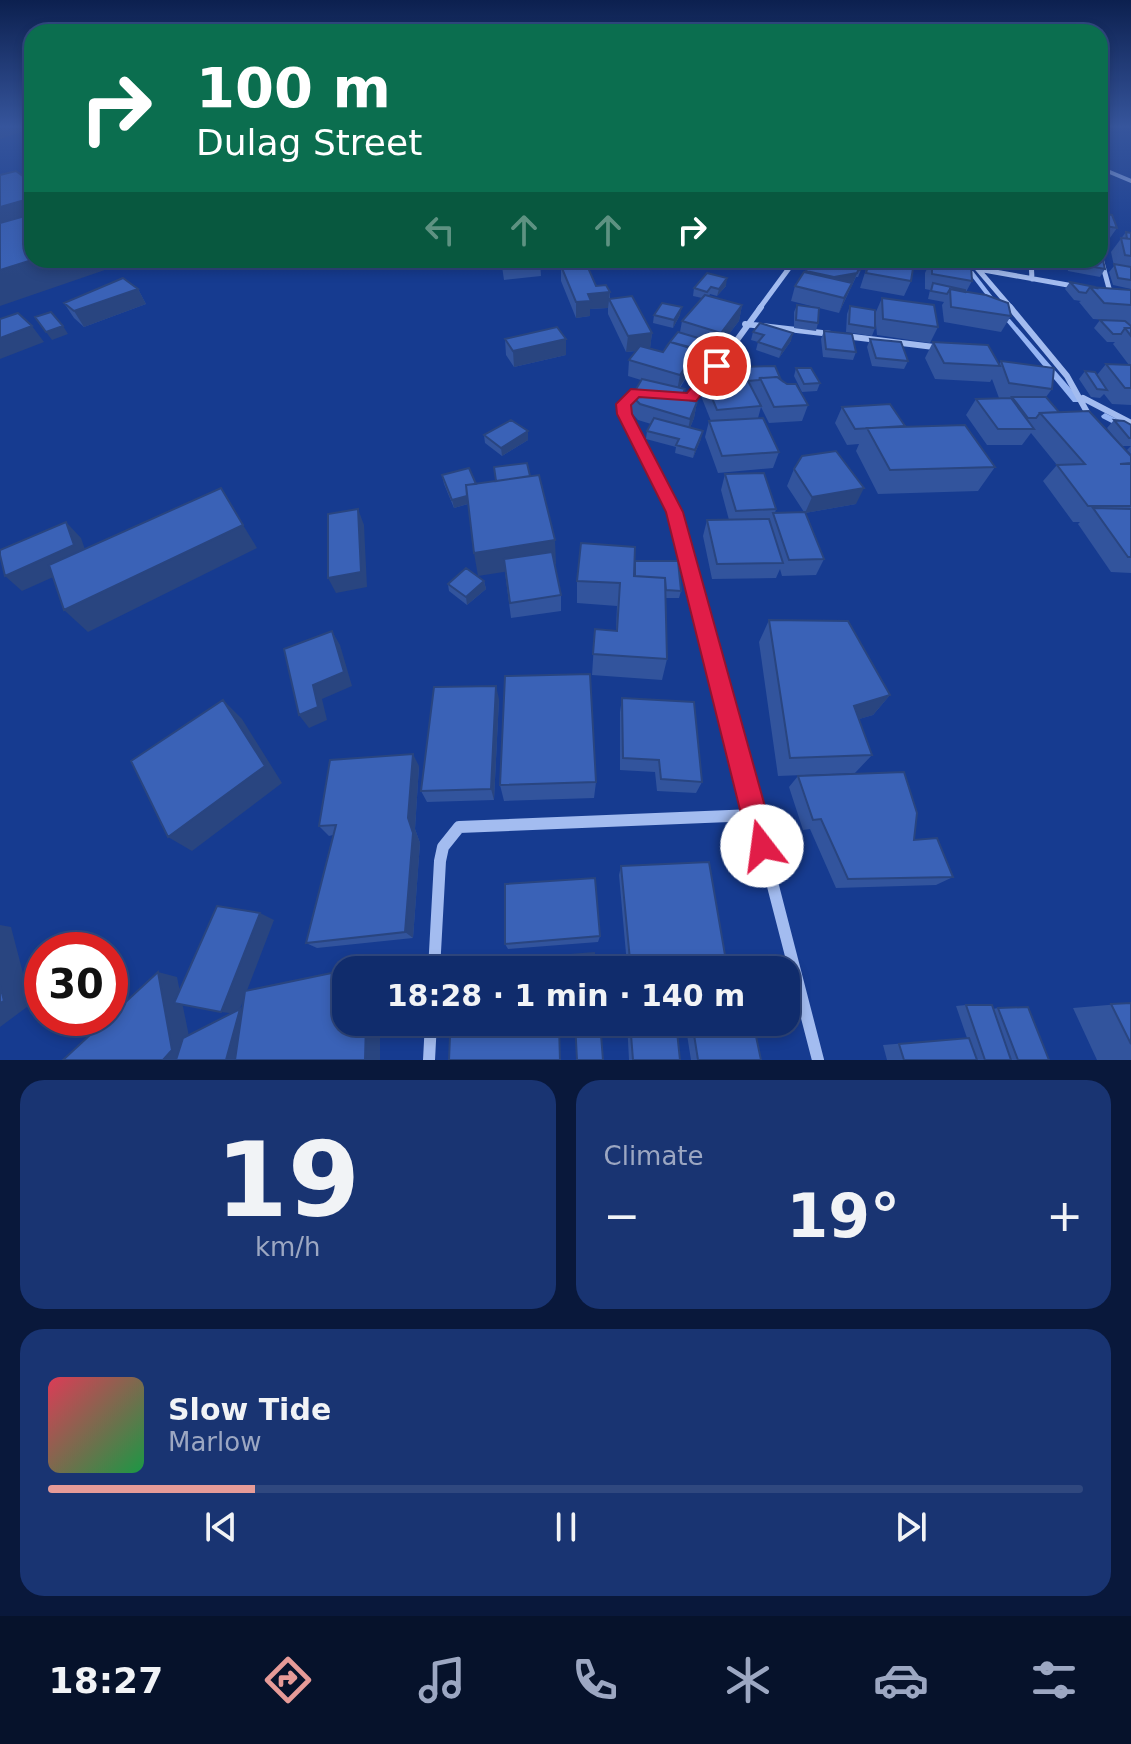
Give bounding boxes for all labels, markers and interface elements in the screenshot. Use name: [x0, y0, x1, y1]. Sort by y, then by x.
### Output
text: 100 m: [196, 55, 391, 120]
icon: right: [64, 56, 168, 160]
text: Dulag Street: [196, 122, 422, 163]
icon: left: [418, 208, 462, 252]
icon: ahead: [502, 208, 546, 252]
icon: ahead: [586, 208, 630, 252]
icon: right: [670, 208, 714, 252]
pin: [683, 332, 751, 400]
icon: arrive: [695, 344, 739, 388]
position arrow: [720, 804, 804, 888]
speed limit sign: 30: [24, 932, 128, 1036]
text: 18:28 · 1 min · 140 m: [387, 978, 745, 1013]
text: 19: [215, 1119, 360, 1241]
text: Climate: [604, 1141, 704, 1171]
text: 19°: [787, 1181, 900, 1251]
text: −: [604, 1190, 640, 1241]
text: +: [1046, 1190, 1083, 1241]
text: km/h: [255, 1232, 321, 1262]
text: Slow Tide: [168, 1392, 331, 1427]
text: Marlow: [168, 1427, 261, 1457]
icon: previous: [199, 1505, 243, 1549]
icon: pause: [544, 1505, 588, 1549]
icon: next: [889, 1505, 933, 1549]
icon: directions: [260, 1652, 316, 1708]
icon: music: [414, 1652, 470, 1708]
icon: phone: [567, 1652, 623, 1708]
icon: climate: [720, 1652, 776, 1708]
icon: car: [873, 1652, 929, 1708]
icon: filters: [1026, 1652, 1082, 1708]
text: 18:27: [49, 1660, 163, 1701]

